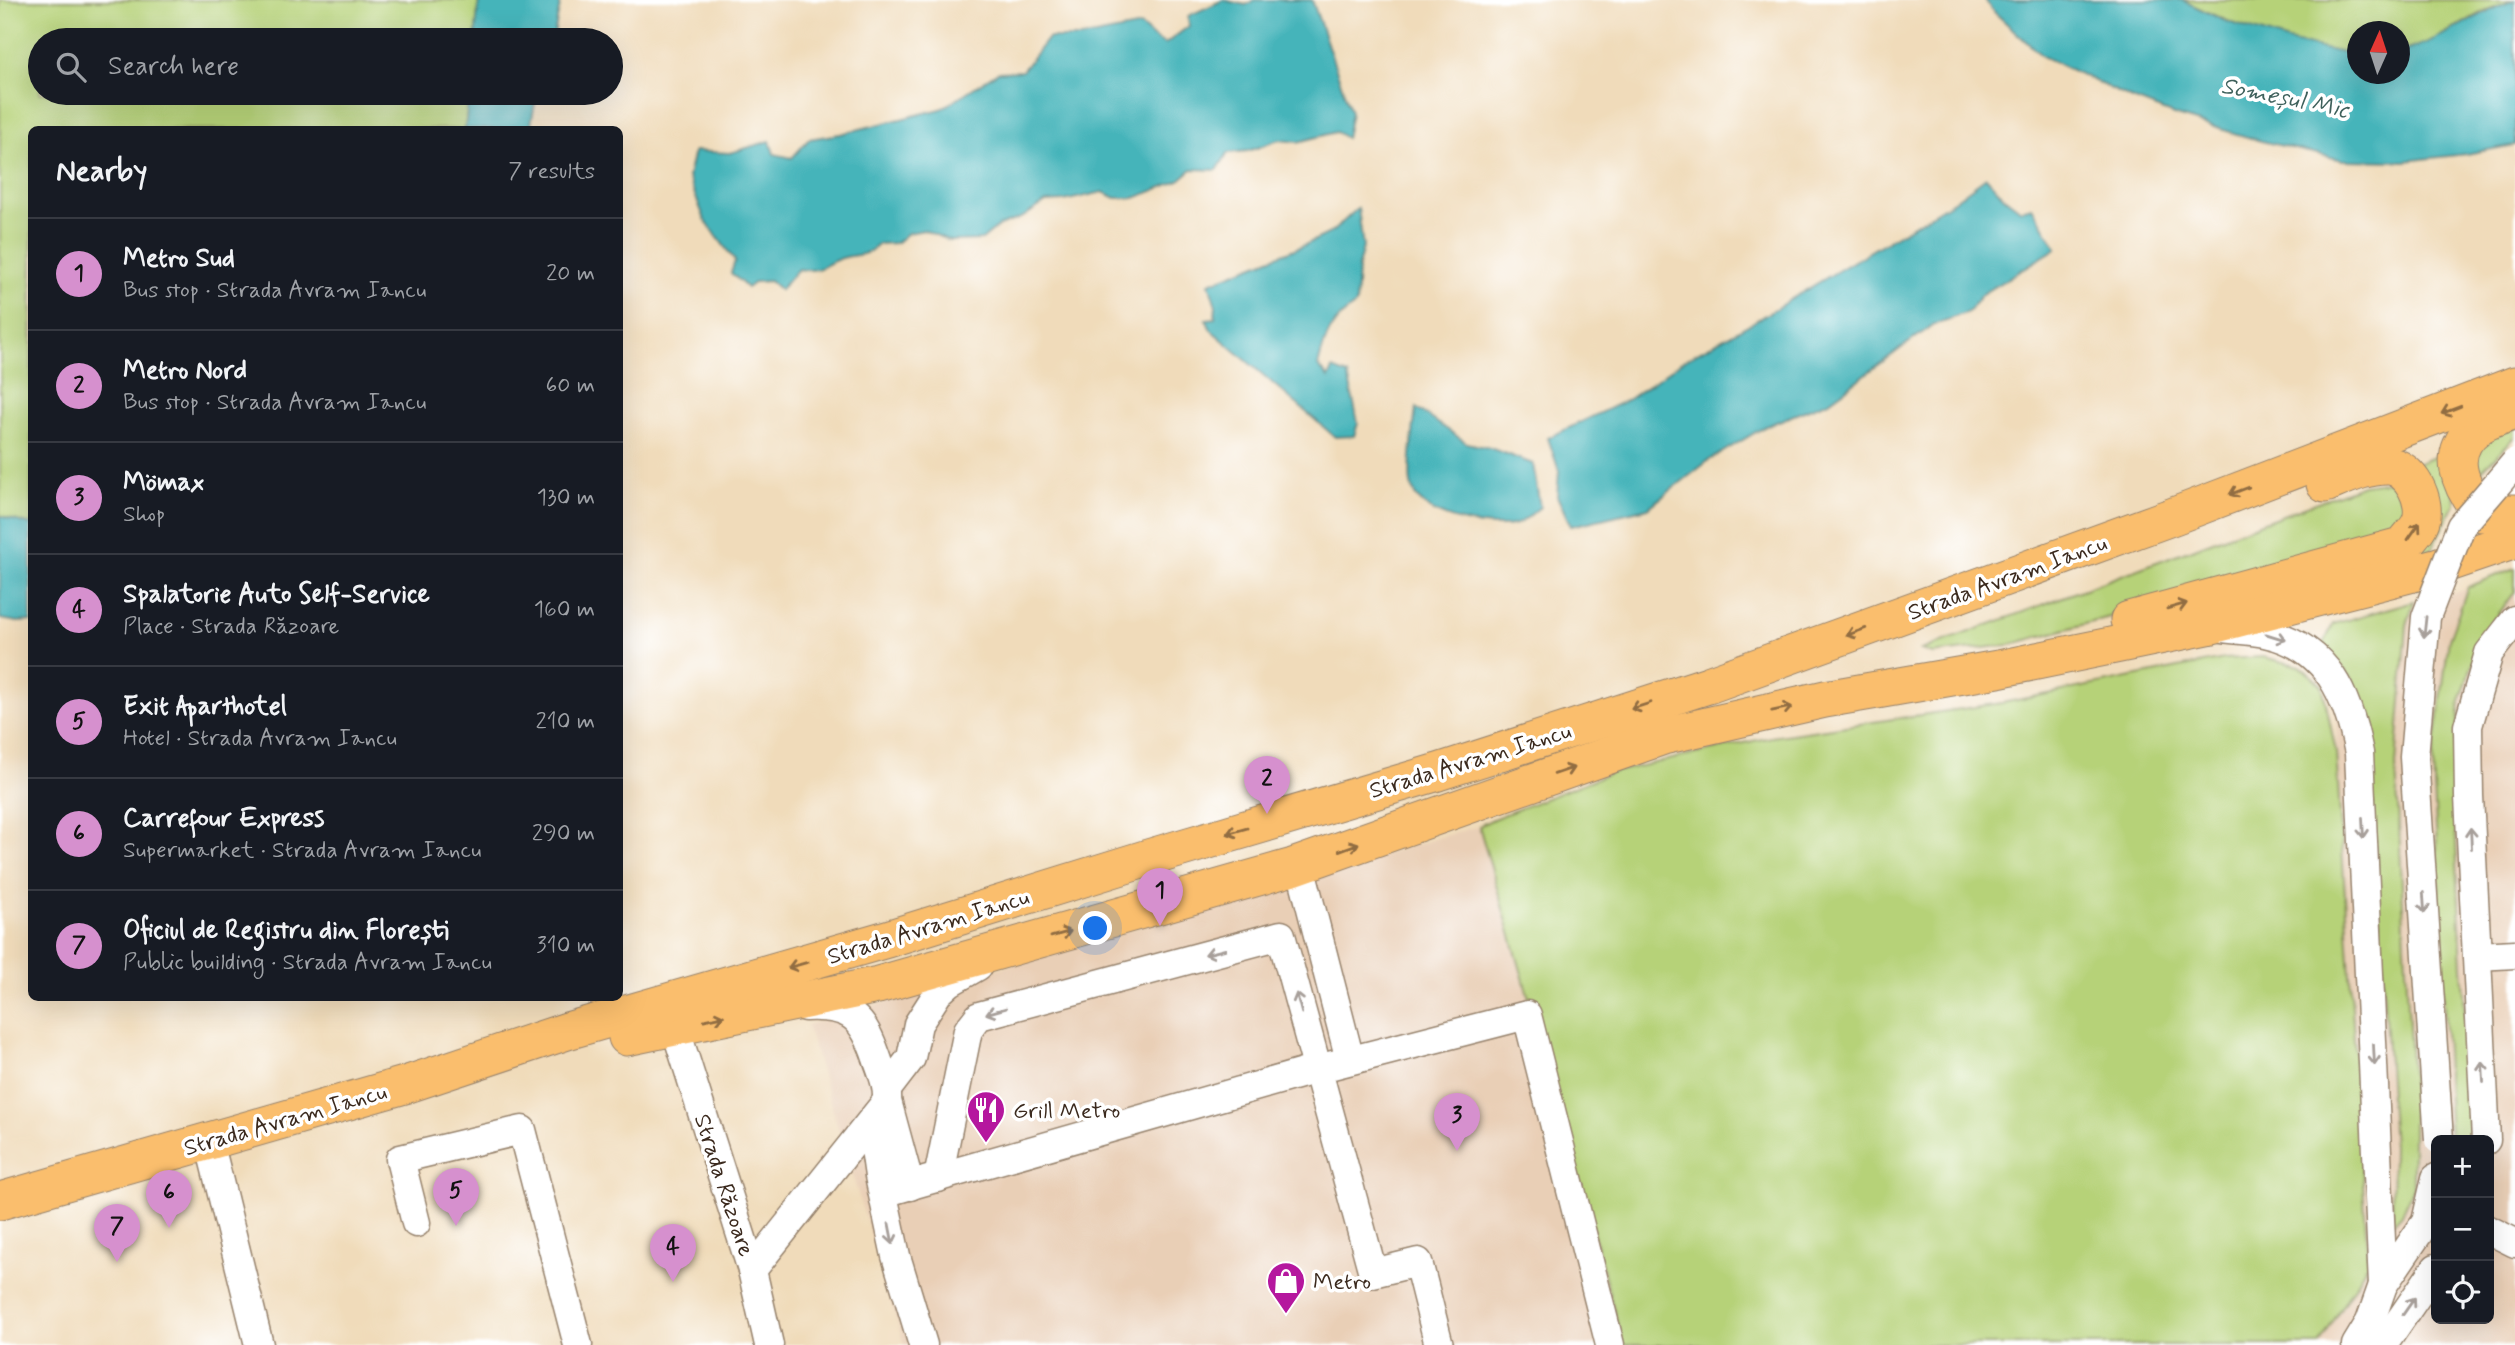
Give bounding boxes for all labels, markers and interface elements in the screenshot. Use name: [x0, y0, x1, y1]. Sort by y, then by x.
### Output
north arrow: [2347, 21, 2410, 84]
search box: [28, 28, 623, 105]
icon: search: [52, 48, 90, 86]
text: Search here: [108, 50, 239, 84]
water label: Someșul Mic: [2218, 71, 2353, 126]
text: Nearby: [56, 152, 147, 191]
text: 7 results: [508, 157, 595, 187]
text: Metro Sud: [123, 242, 235, 276]
text: 1: [74, 259, 84, 289]
text: 20 m: [546, 259, 595, 289]
text: Bus stop · Strada Avram Iancu: [123, 276, 426, 306]
text: Metro Nord: [123, 354, 247, 388]
text: 2: [73, 371, 85, 401]
text: 60 m: [546, 371, 595, 401]
text: Bus stop · Strada Avram Iancu: [123, 388, 426, 418]
one-way arrow: [2441, 404, 2463, 417]
text: Mömax: [123, 466, 204, 500]
text: 3: [74, 483, 84, 513]
text: 130 m: [537, 483, 595, 513]
one-way arrow: [2228, 486, 2250, 498]
text: Shop: [123, 500, 165, 530]
one-way arrow: [2407, 522, 2421, 541]
street label: Strada Avram Iancu: [1904, 529, 2111, 629]
text: Spalatorie Auto Self-Service: [123, 578, 430, 612]
text: 4: [72, 595, 86, 625]
text: 160 m: [534, 595, 595, 625]
one-way arrow: [2166, 599, 2188, 612]
text: Place · Strada Răzoare: [123, 612, 339, 642]
one-way arrow: [2418, 615, 2431, 638]
one-way arrow: [1846, 627, 1868, 639]
one-way arrow: [2264, 631, 2286, 644]
text: Exit Aparthotel: [123, 690, 287, 724]
one-way arrow: [1631, 701, 1653, 714]
one-way arrow: [1770, 701, 1793, 715]
text: 5: [72, 707, 86, 737]
text: 210 m: [535, 707, 595, 737]
street label: Strada Avram Iancu: [1366, 717, 1575, 807]
text: Hotel · Strada Avram Iancu: [123, 724, 397, 754]
pin: 2: [1244, 756, 1290, 814]
one-way arrow: [1552, 763, 1574, 776]
text: Carrefour Express: [123, 802, 324, 836]
one-way arrow: [2356, 816, 2369, 839]
text: 6: [73, 819, 85, 849]
text: 290 m: [532, 819, 595, 849]
one-way arrow: [1226, 826, 1248, 839]
one-way arrow: [2464, 828, 2477, 850]
text: Supermarket · Strada Avram Iancu: [123, 836, 481, 866]
one-way arrow: [1338, 840, 1360, 852]
pin: 1: [1137, 868, 1183, 926]
street label: Strada Avram Iancu: [824, 883, 1033, 973]
one-way arrow: [2417, 891, 2430, 914]
your location: [1078, 911, 1112, 945]
text: Oficiul de Registru din Florești: [123, 914, 449, 948]
one-way arrow: [1050, 927, 1072, 940]
text: 7: [72, 931, 86, 961]
text: 310 m: [536, 931, 595, 961]
one-way arrow: [1205, 946, 1227, 959]
text: Public building · Strada Avram Iancu: [123, 948, 492, 978]
one-way arrow: [787, 959, 809, 972]
one-way arrow: [1292, 992, 1305, 1015]
one-way arrow: [985, 1005, 1007, 1018]
one-way arrow: [702, 1011, 725, 1025]
one-way arrow: [2367, 1043, 2380, 1066]
one-way arrow: [2477, 1061, 2490, 1084]
street label: Strada Avram Iancu: [181, 1078, 390, 1164]
restaurant icon: Grill Metro: [965, 1089, 1007, 1144]
pin: 3: [1434, 1093, 1480, 1151]
place label: Grill Metro: [1013, 1097, 1120, 1127]
street label: Strada Răzoare: [686, 1111, 760, 1261]
map controls: [2431, 1135, 2494, 1324]
button: +: [2431, 1135, 2494, 1198]
pin: 5: [433, 1168, 479, 1226]
pin: 6: [146, 1170, 192, 1228]
button: −: [2431, 1198, 2494, 1261]
pin: 7: [94, 1204, 140, 1262]
one-way arrow: [885, 1222, 899, 1245]
pin: 4: [650, 1224, 696, 1282]
shop icon: Metro: [1265, 1260, 1307, 1315]
button: locate: [2431, 1261, 2494, 1324]
place label: Metro: [1313, 1268, 1371, 1298]
one-way arrow: [2402, 1297, 2417, 1316]

